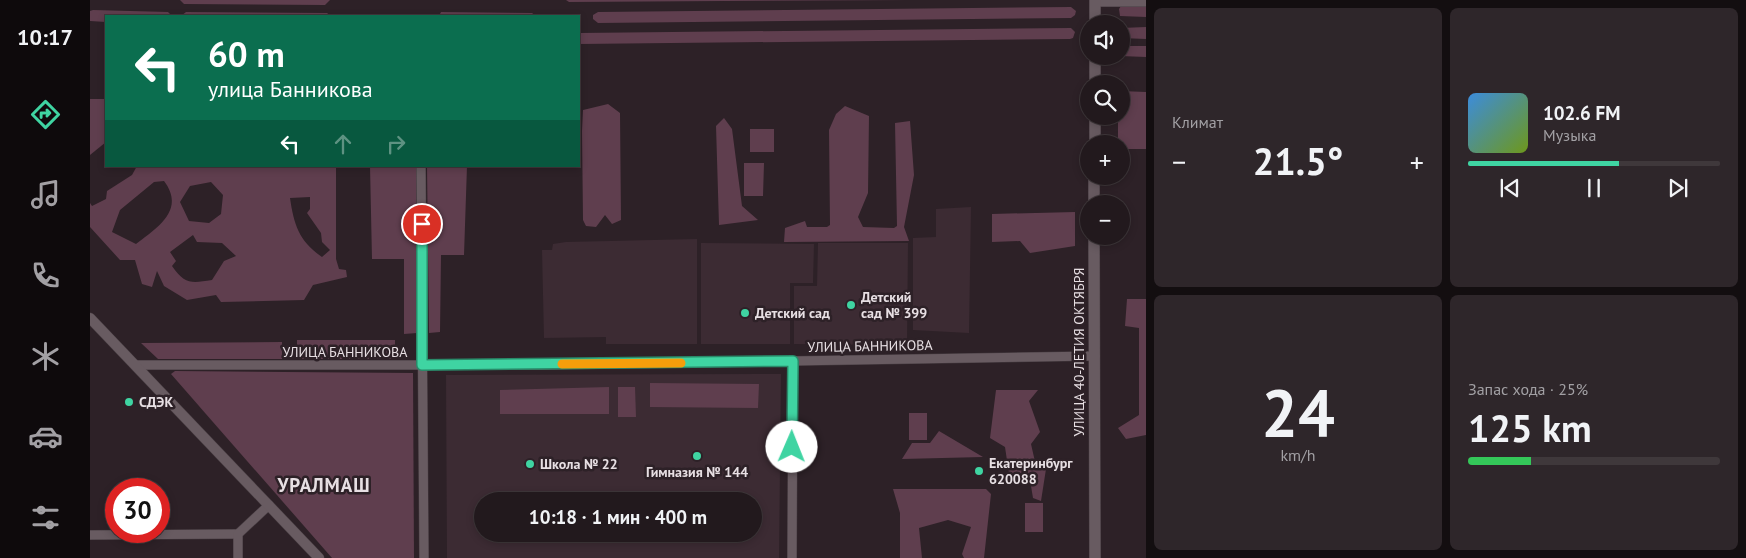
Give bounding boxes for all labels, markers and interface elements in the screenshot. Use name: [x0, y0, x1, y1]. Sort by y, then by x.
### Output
map controls: [1080, 15, 1130, 245]
button: sound: [1080, 15, 1130, 65]
text: 10:17: [17, 23, 73, 51]
text: 60 m: [208, 31, 285, 77]
icon: left: [125, 35, 190, 100]
text: улица Банникова: [208, 75, 373, 103]
button: search: [1080, 75, 1130, 125]
icon: directions: [28, 97, 63, 132]
text: 102.6 FM: [1543, 101, 1620, 125]
text: Климат: [1172, 112, 1223, 132]
text: Музыка: [1543, 125, 1596, 145]
icon: left: [276, 130, 304, 158]
icon: ahead: [329, 130, 357, 158]
icon: right: [382, 130, 410, 158]
button: +: [1080, 135, 1130, 185]
text: 21.5°: [1253, 136, 1343, 185]
text: −: [1172, 143, 1186, 180]
text: +: [1410, 143, 1424, 180]
icon: previous: [1496, 174, 1524, 202]
icon: pause: [1580, 174, 1608, 202]
icon: next: [1664, 174, 1692, 202]
icon: music: [28, 177, 63, 212]
button: −: [1080, 195, 1130, 245]
pin: [401, 203, 443, 245]
icon: arrive: [408, 210, 436, 238]
icon: phone: [28, 258, 63, 293]
street label: УЛИЦА 40-ЛЕТИЯ ОКТЯБРЯ: [1070, 267, 1088, 437]
place label: Детский сад № 399: [861, 288, 927, 322]
marker: Детский сад № 399: [845, 299, 857, 311]
place label: Детский сад: [755, 304, 830, 322]
marker: Детский сад: [739, 307, 751, 319]
street label: УЛИЦА БАННИКОВА: [807, 336, 933, 356]
icon: climate: [28, 339, 63, 374]
street label: УЛИЦА БАННИКОВА: [282, 343, 408, 361]
text: 24: [1261, 370, 1335, 454]
text: Запас хода · 25%: [1468, 379, 1588, 399]
place label: СДЭК: [139, 393, 173, 411]
marker: СДЭК: [123, 396, 135, 408]
text: 125 km: [1468, 403, 1592, 452]
icon: car: [28, 419, 63, 454]
position arrow: [765, 420, 817, 472]
text: km/h: [1280, 445, 1316, 465]
marker: Гимназия № 144: [691, 450, 703, 462]
place label: Екатеринбург 620088: [989, 454, 1073, 488]
place label: Школа № 22: [540, 455, 618, 473]
marker: Школа № 22: [524, 458, 536, 470]
place label: Гимназия № 144: [646, 463, 748, 481]
marker: Екатеринбург 620088: [973, 465, 985, 477]
district label: УРАЛМАШ: [276, 473, 371, 497]
speed limit sign: 30: [105, 478, 170, 543]
icon: filters: [28, 500, 63, 535]
text: 10:18 · 1 мин · 400 m: [529, 505, 707, 529]

